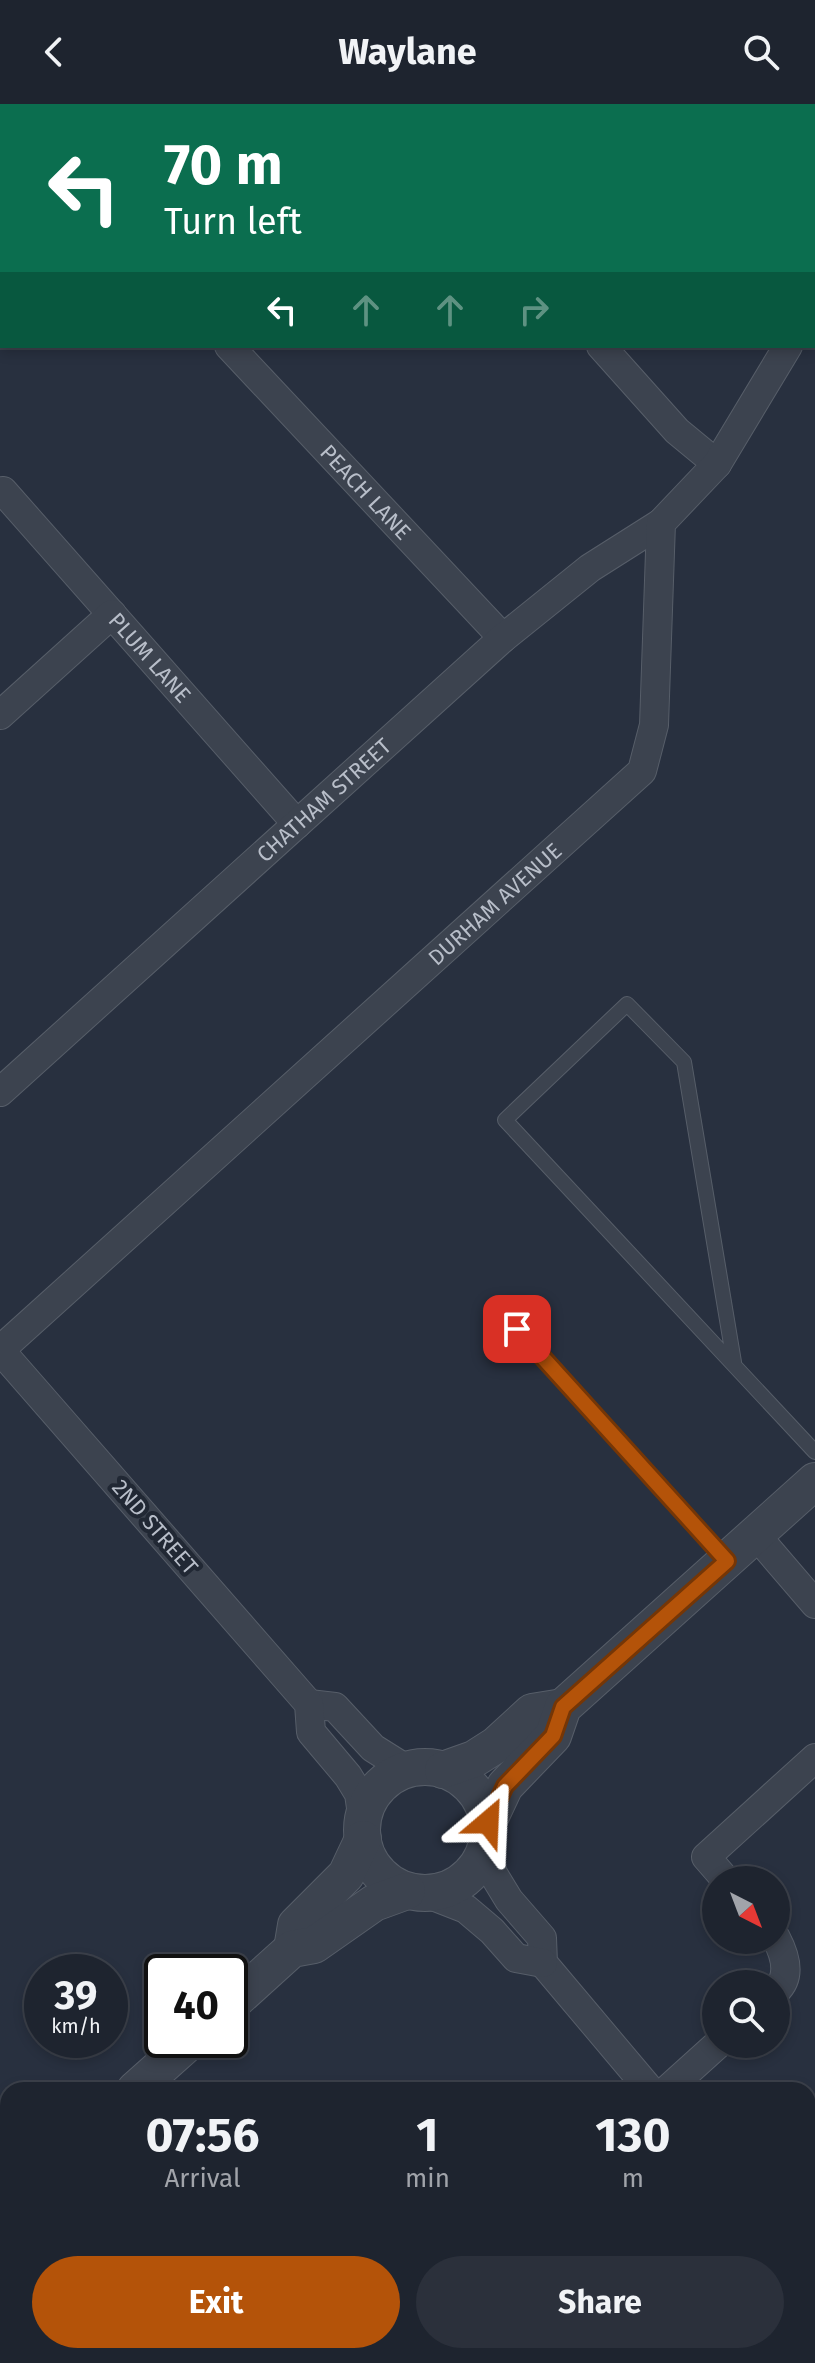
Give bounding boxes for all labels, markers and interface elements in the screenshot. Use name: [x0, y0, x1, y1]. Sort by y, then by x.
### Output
icon: back: [32, 30, 76, 74]
text: Waylane: [338, 30, 477, 74]
icon: search: [739, 30, 783, 74]
text: 70 m: [164, 132, 283, 199]
icon: left: [32, 136, 136, 240]
text: Turn left: [164, 200, 302, 244]
icon: left: [260, 288, 304, 332]
icon: ahead: [344, 288, 388, 332]
icon: ahead: [428, 288, 472, 332]
icon: right: [512, 288, 556, 332]
street label: PEACH LANE: [315, 439, 417, 545]
street label: PLUM LANE: [103, 607, 197, 708]
street label: CHATHAM STREET: [251, 732, 397, 867]
street label: DURHAM AVENUE: [422, 837, 567, 971]
pin: [483, 1295, 551, 1363]
icon: arrive: [495, 1307, 539, 1351]
street label: 2ND STREET: [106, 1474, 204, 1580]
position arrow: [446, 1780, 530, 1864]
north arrow: [702, 1866, 790, 1954]
map controls: [702, 1866, 790, 2058]
speed limit sign: 40: [144, 1954, 248, 2058]
button: search: [702, 1970, 790, 2058]
text: 39: [55, 1972, 97, 2020]
text: km/h: [51, 2014, 101, 2038]
text: 07:56: [145, 2106, 260, 2164]
text: 1: [416, 2106, 439, 2164]
text: 130: [595, 2106, 671, 2164]
text: Arrival: [164, 2163, 241, 2194]
text: min: [405, 2163, 450, 2194]
text: m: [622, 2163, 644, 2194]
button: Exit: [32, 2256, 400, 2348]
button: Share: [416, 2256, 784, 2348]

